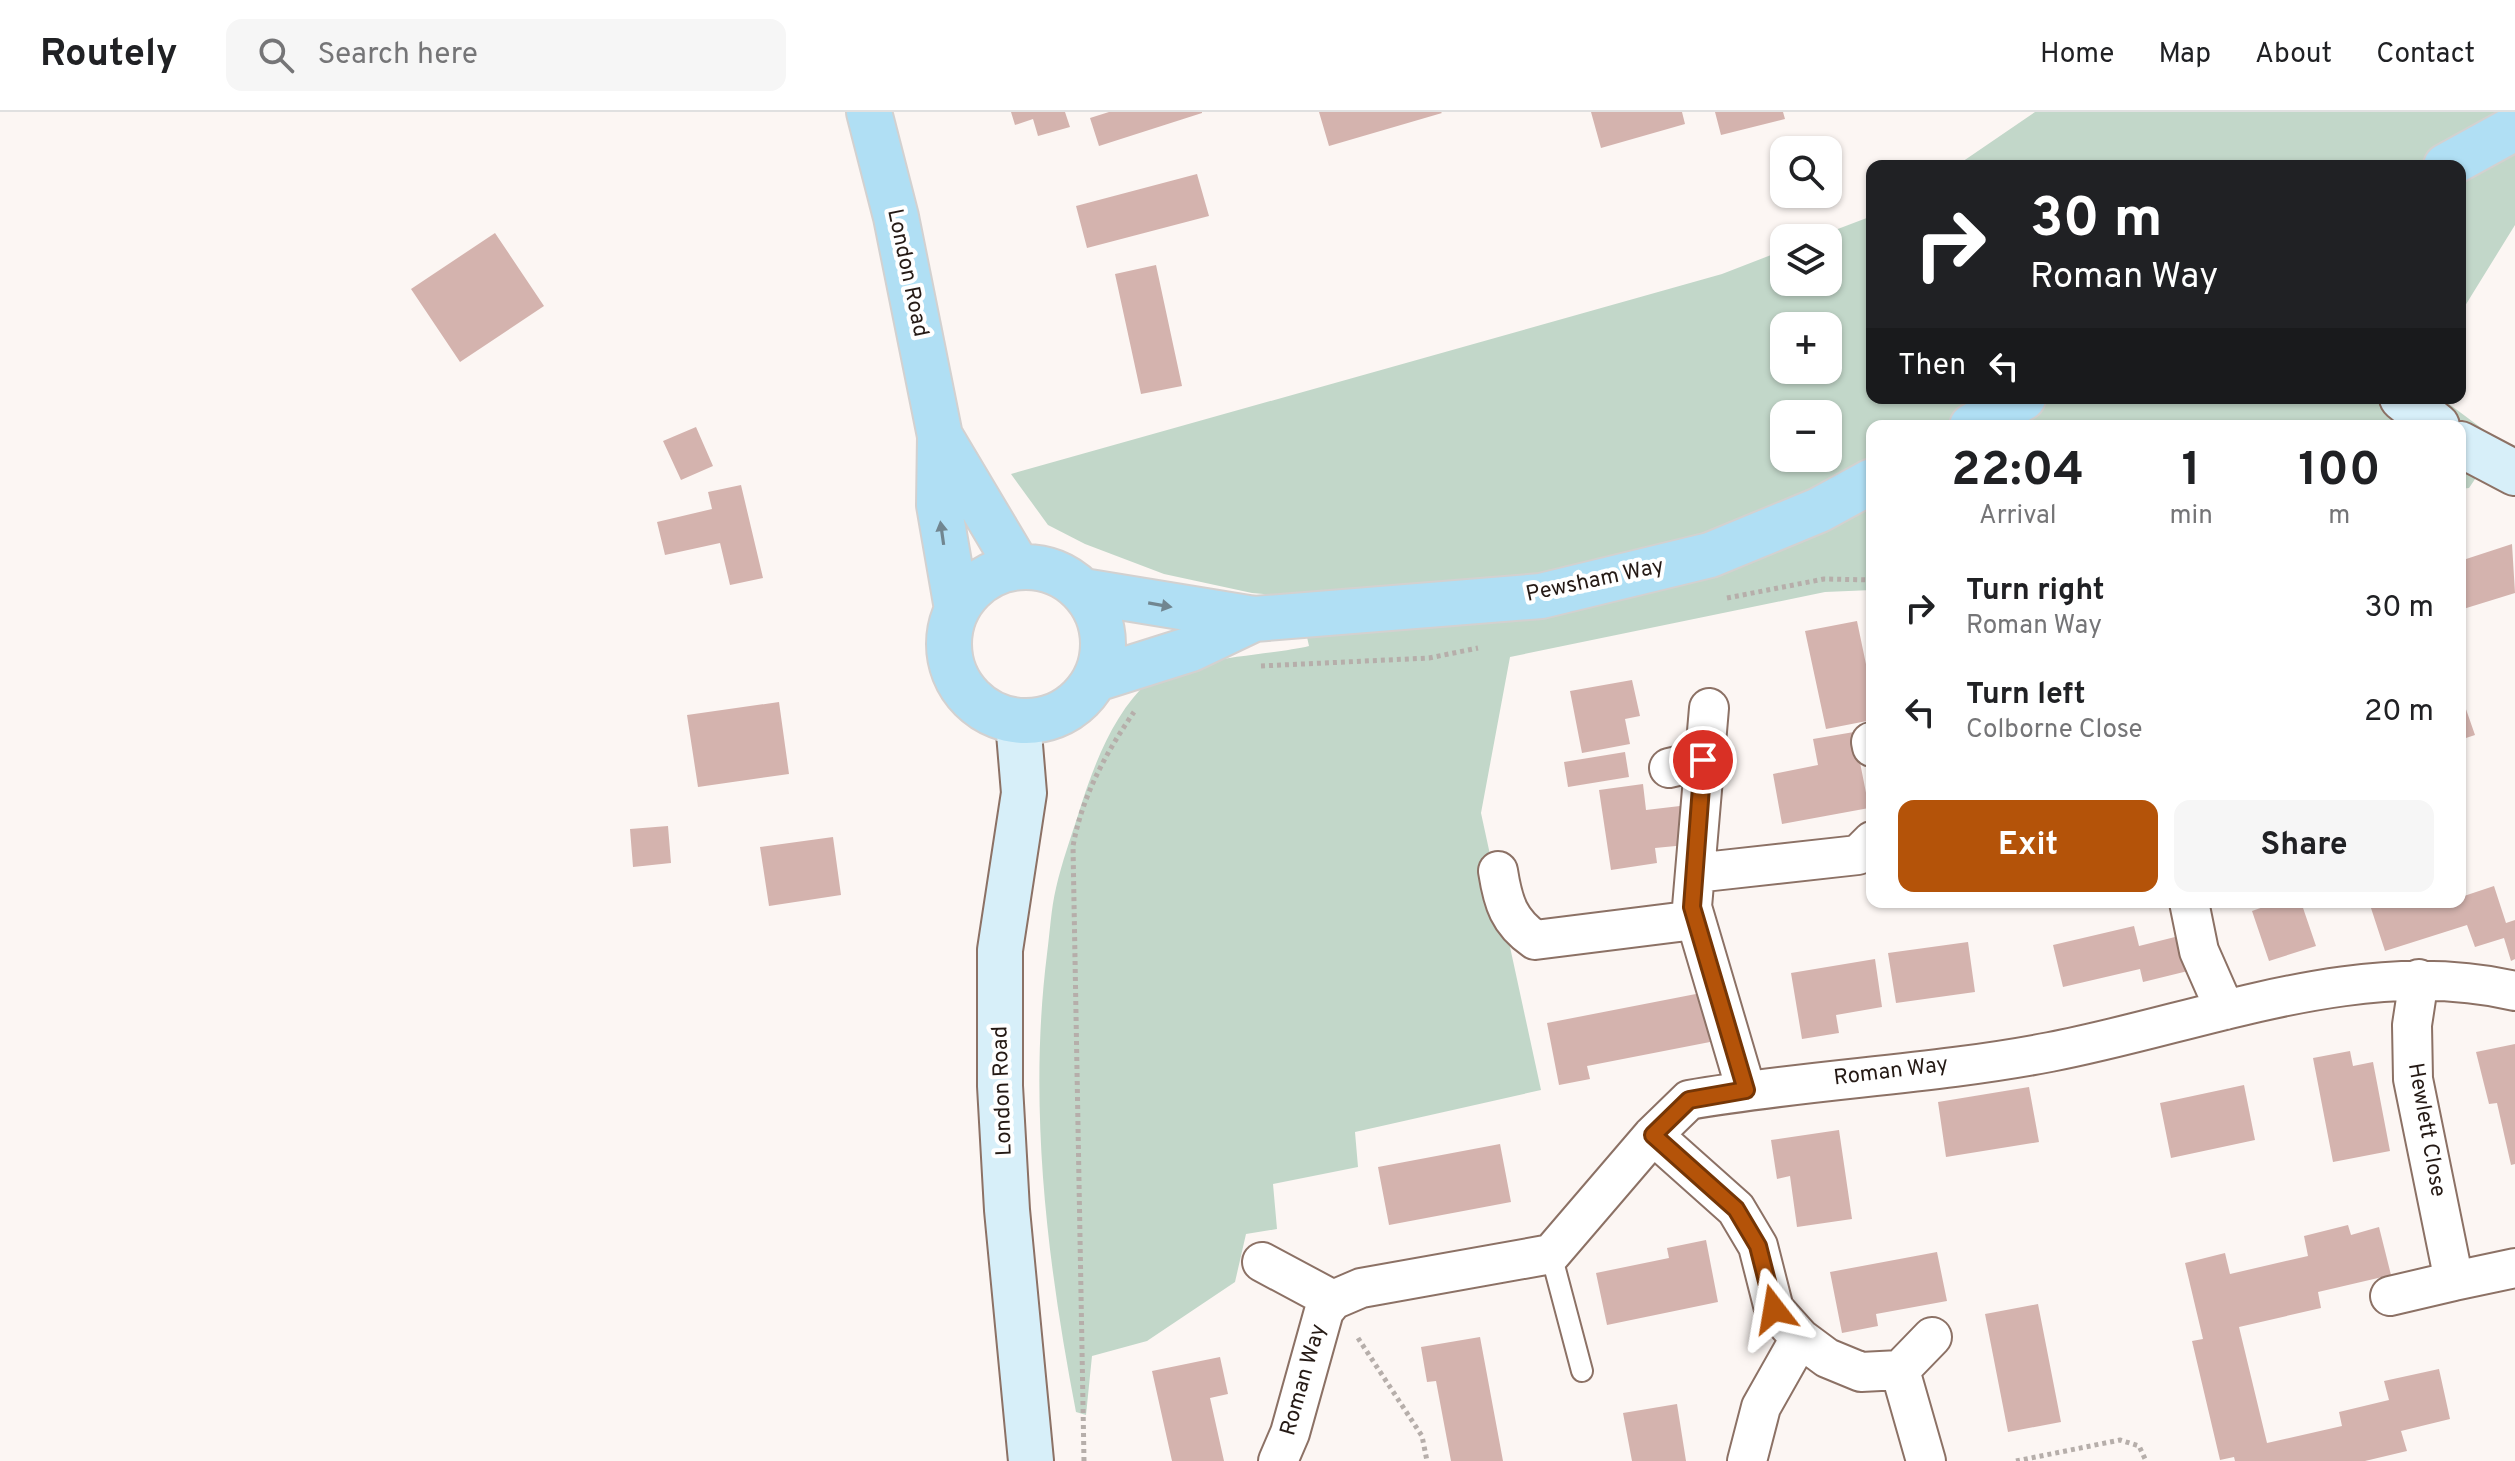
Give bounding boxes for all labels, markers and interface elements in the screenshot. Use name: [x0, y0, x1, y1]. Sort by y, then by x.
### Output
search box: [226, 19, 786, 91]
text: Routely: [40, 31, 178, 80]
icon: search: [254, 33, 298, 77]
text: Search here: [318, 37, 478, 74]
text: Home: [2040, 37, 2114, 73]
text: Map: [2158, 37, 2211, 73]
text: About: [2255, 37, 2332, 73]
text: Contact: [2376, 37, 2475, 73]
map controls: [1770, 136, 1842, 472]
button: search: [1770, 136, 1842, 208]
text: 30 m: [2030, 186, 2163, 256]
icon: right: [1898, 192, 2002, 296]
street label: London Road: [880, 207, 934, 339]
button: layers: [1770, 224, 1842, 296]
text: Roman Way: [2030, 255, 2218, 301]
button: +: [1770, 312, 1842, 384]
icon: left: [1982, 344, 2026, 388]
text: Then: [1898, 348, 1966, 385]
button: −: [1770, 400, 1842, 472]
text: 22:04: [1951, 442, 2084, 502]
text: 1: [2182, 442, 2201, 502]
text: 100: [2298, 442, 2381, 502]
text: Arrival: [1979, 500, 2057, 533]
text: min: [2170, 500, 2213, 533]
text: m: [2328, 500, 2350, 533]
one-way arrow: [935, 520, 948, 545]
street label: Pewsham Way: [1524, 553, 1666, 609]
text: Turn right: [1966, 573, 2104, 610]
icon: right: [1898, 586, 1942, 630]
text: 30 m: [2365, 590, 2434, 627]
one-way arrow: [1147, 599, 1172, 611]
text: Roman Way: [1966, 610, 2102, 643]
text: Turn left: [1966, 677, 2086, 714]
icon: left: [1898, 690, 1942, 734]
text: 20 m: [2364, 694, 2434, 731]
text: Colborne Close: [1966, 714, 2143, 747]
pin: [1669, 726, 1737, 794]
icon: arrive: [1681, 738, 1725, 782]
button: Exit: [1898, 800, 2158, 892]
button: Share: [2174, 800, 2434, 892]
street label: London Road: [987, 1025, 1019, 1157]
street label: Roman Way: [1832, 1052, 1950, 1092]
street label: Hewlett Close: [2401, 1061, 2451, 1199]
position arrow: [1732, 1267, 1816, 1351]
street label: Roman Way: [1275, 1321, 1333, 1439]

